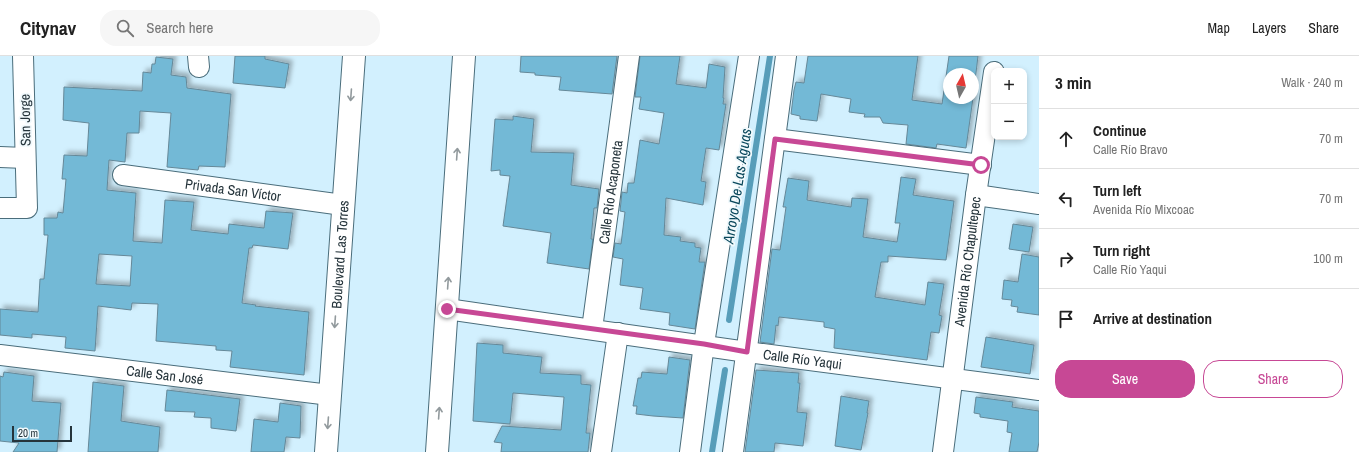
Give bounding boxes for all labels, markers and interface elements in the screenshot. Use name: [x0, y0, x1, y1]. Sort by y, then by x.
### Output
search box: [100, 10, 380, 46]
text: Citynav: [20, 15, 76, 41]
icon: search: [114, 17, 136, 39]
text: Search here: [146, 17, 213, 38]
text: Map: [1208, 19, 1230, 37]
text: Layers: [1252, 19, 1286, 37]
text: Share: [1308, 19, 1339, 37]
north arrow: [943, 68, 979, 104]
map controls: [991, 68, 1027, 140]
button: +: [991, 68, 1027, 104]
text: 3 min: [1055, 71, 1091, 94]
text: Walk · 240 m: [1281, 74, 1343, 91]
one-way arrow: [347, 88, 354, 101]
street label: San Jorge: [16, 94, 34, 146]
button: −: [991, 104, 1027, 140]
text: Continue: [1093, 120, 1146, 141]
water label: Arroyo De Las Aguas: [717, 127, 756, 246]
icon: ahead: [1055, 128, 1077, 150]
text: 70 m: [1319, 130, 1343, 147]
street label: Calle Río Acaponeta: [595, 138, 627, 245]
text: Calle Río Bravo: [1093, 141, 1168, 158]
one-way arrow: [454, 148, 461, 161]
route start: [972, 156, 990, 174]
street label: Privada San Víctor: [184, 175, 282, 205]
text: Turn left: [1093, 180, 1141, 201]
icon: left: [1055, 188, 1077, 210]
text: 70 m: [1319, 190, 1343, 207]
street label: Avenida Río Chapultepec: [950, 195, 985, 329]
street label: Boulevard Las Torres: [327, 200, 353, 309]
text: Avenida Río Mixcoac: [1093, 201, 1194, 218]
text: Turn right: [1093, 240, 1150, 261]
icon: right: [1055, 248, 1077, 270]
text: 100 m: [1313, 250, 1343, 267]
text: Calle Río Yaqui: [1093, 261, 1167, 278]
one-way arrow: [445, 277, 452, 290]
route end: [438, 300, 456, 318]
icon: arrive: [1055, 308, 1077, 330]
text: Arrive at destination: [1093, 308, 1212, 329]
one-way arrow: [331, 315, 339, 328]
street label: Calle Río Yaqui: [762, 345, 843, 373]
button: Save: [1055, 360, 1195, 398]
button: Share: [1203, 360, 1343, 398]
street label: Calle San José: [125, 361, 204, 389]
one-way arrow: [436, 407, 443, 420]
one-way arrow: [324, 416, 332, 429]
scale bar: [12, 424, 72, 443]
text: 20 m: [18, 426, 38, 440]

